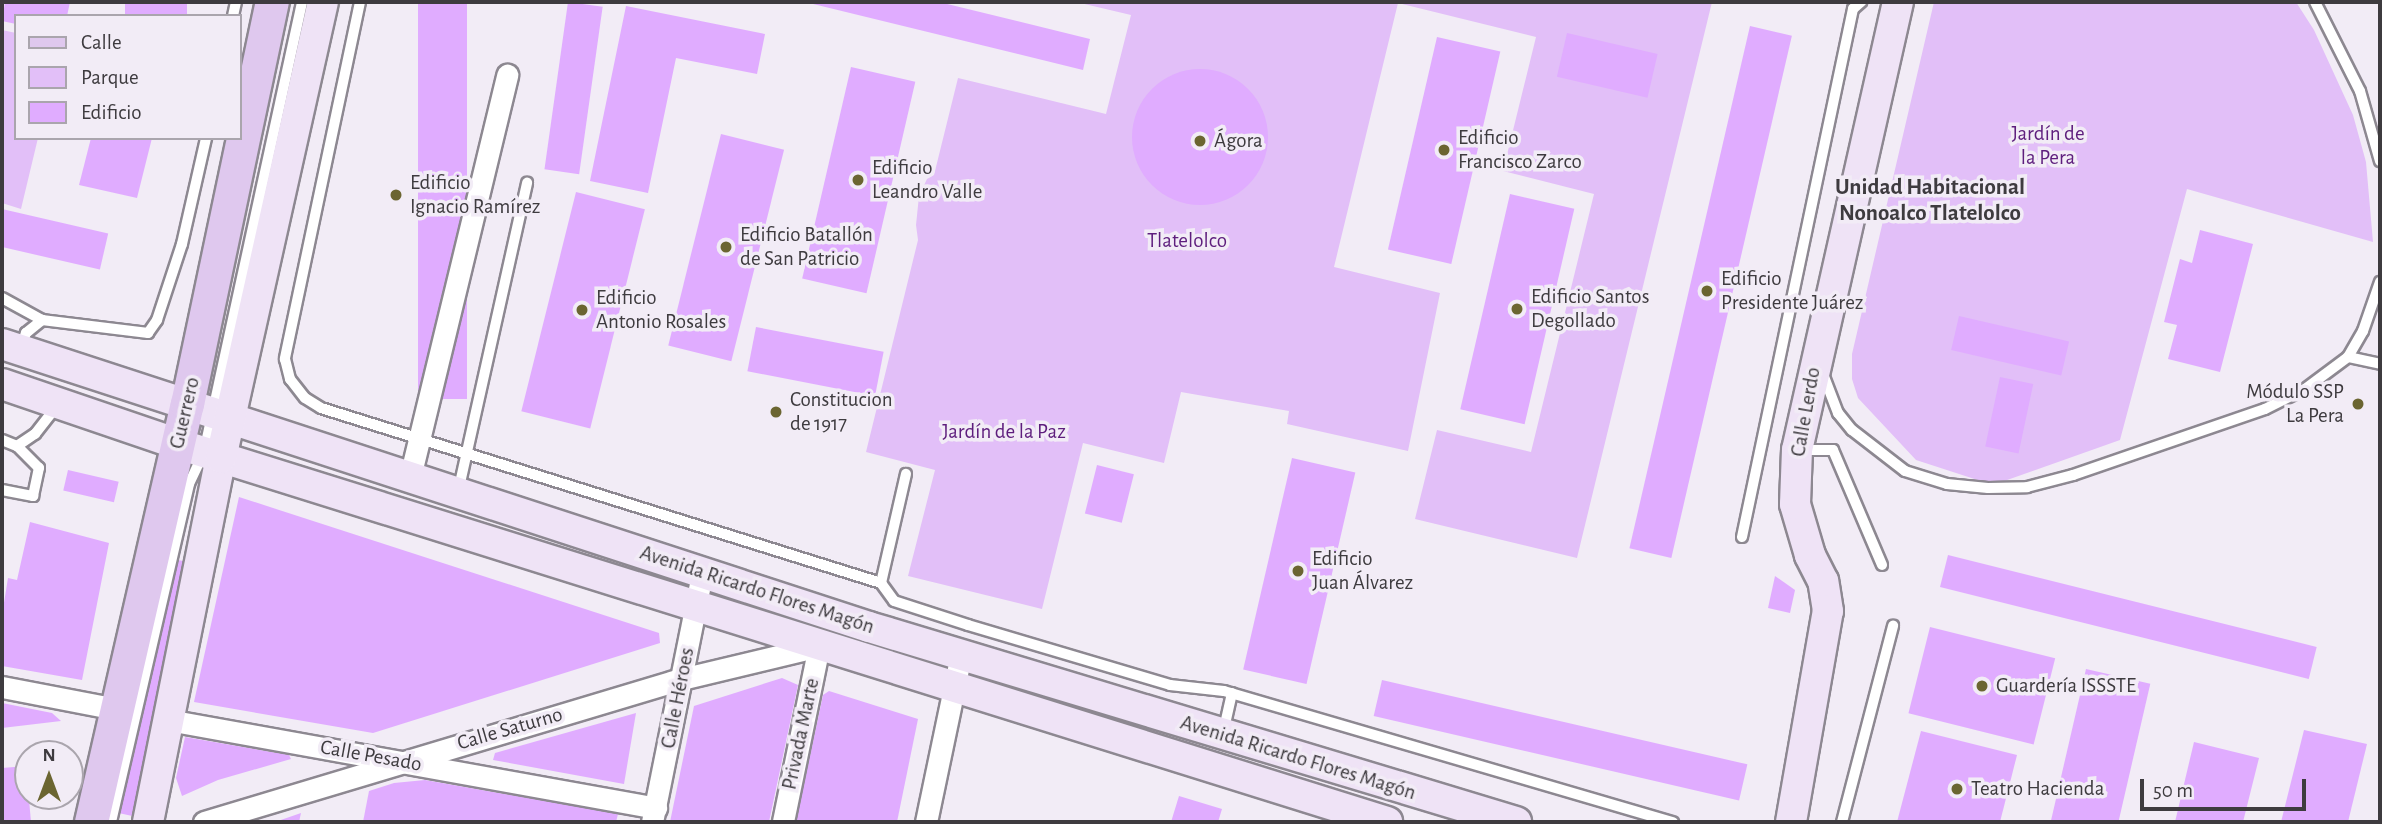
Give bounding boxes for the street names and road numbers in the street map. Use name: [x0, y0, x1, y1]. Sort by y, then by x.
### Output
street label: Calle Lerdo: [1786, 365, 1826, 459]
street label: Guerrero: [165, 375, 205, 451]
street label: Avenida Ricardo Flores Magón: [637, 540, 877, 640]
street label: Calle Héroes: [656, 645, 700, 751]
street label: Privada Marte: [777, 676, 825, 792]
street label: Calle Saturno: [454, 702, 566, 756]
street label: Avenida Ricardo Flores Magón: [1177, 710, 1419, 806]
street label: Calle Pesado: [318, 735, 424, 777]

